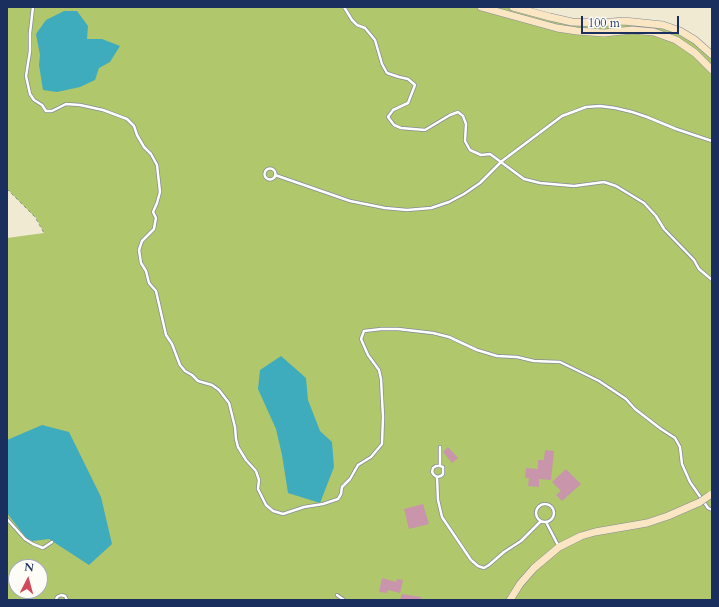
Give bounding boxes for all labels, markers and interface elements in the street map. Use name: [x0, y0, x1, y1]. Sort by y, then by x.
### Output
scale bar: [583, 8, 681, 34]
text: 100 m: [588, 15, 620, 31]
north arrow: [8, 559, 48, 599]
text: N: [24, 560, 35, 576]

